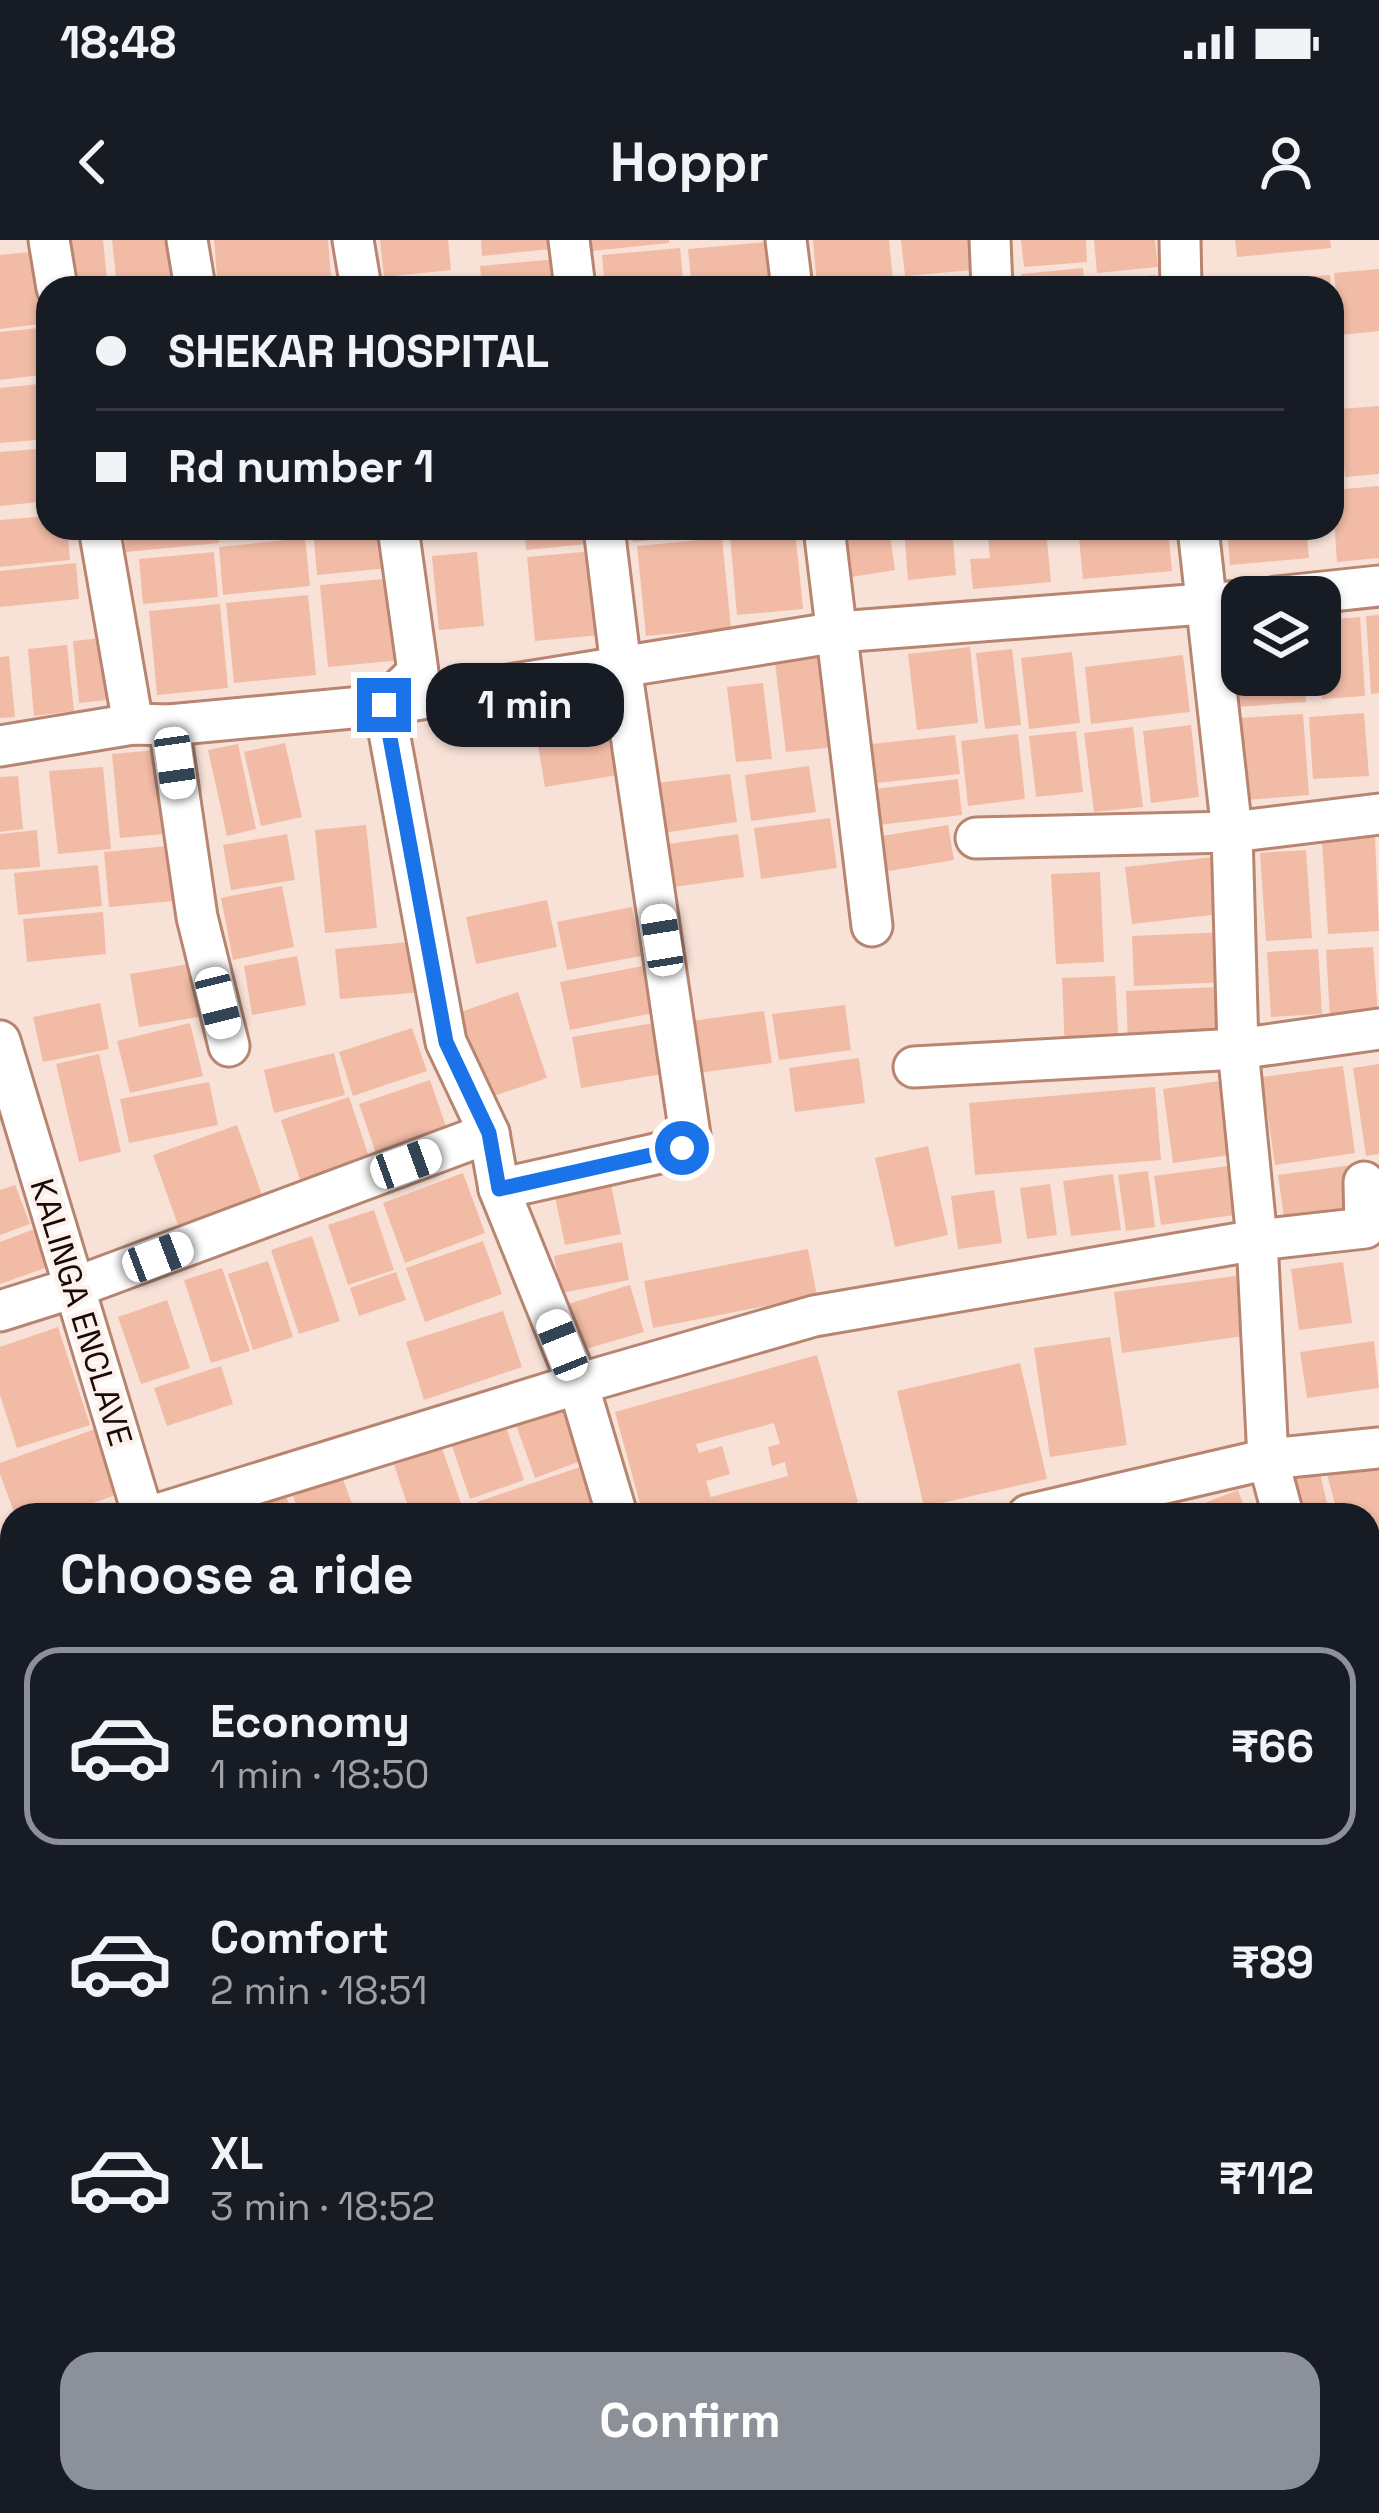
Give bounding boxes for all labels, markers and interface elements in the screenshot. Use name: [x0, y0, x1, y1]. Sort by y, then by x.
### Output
text: 18:48: [60, 14, 176, 71]
text: Hoppr: [610, 128, 769, 197]
icon: back: [60, 129, 126, 195]
icon: person: [1253, 129, 1319, 195]
text: SHEKAR HOSPITAL: [168, 323, 549, 380]
text: Rd number 1: [168, 438, 434, 495]
map controls: [1221, 576, 1341, 696]
button: layers: [1221, 576, 1341, 696]
callout: 1 min: [426, 663, 624, 747]
route end: [357, 678, 411, 732]
text: 1 min: [477, 680, 573, 729]
car: [152, 725, 198, 801]
car: [639, 902, 685, 978]
car: [192, 964, 244, 1042]
route start: [655, 1121, 709, 1175]
car: [366, 1135, 446, 1193]
street label: KALINGA ENCLAVE: [20, 1174, 142, 1451]
car: [118, 1227, 198, 1287]
car: [532, 1305, 592, 1385]
text: Choose a ride: [60, 1540, 414, 1609]
icon: car: [66, 1692, 174, 1800]
text: Economy: [210, 1693, 410, 1750]
text: ₹66: [1230, 1718, 1314, 1775]
text: 1 min · 18:50: [210, 1750, 430, 1799]
icon: car: [66, 1908, 174, 2016]
text: Comfort: [210, 1909, 389, 1966]
text: ₹89: [1231, 1934, 1314, 1991]
text: 2 min · 18:51: [210, 1966, 427, 2015]
icon: car: [66, 2124, 174, 2232]
text: XL: [210, 2125, 263, 2182]
text: ₹112: [1219, 2150, 1314, 2207]
text: 3 min · 18:52: [210, 2182, 435, 2231]
button: Confirm: [60, 2352, 1320, 2490]

